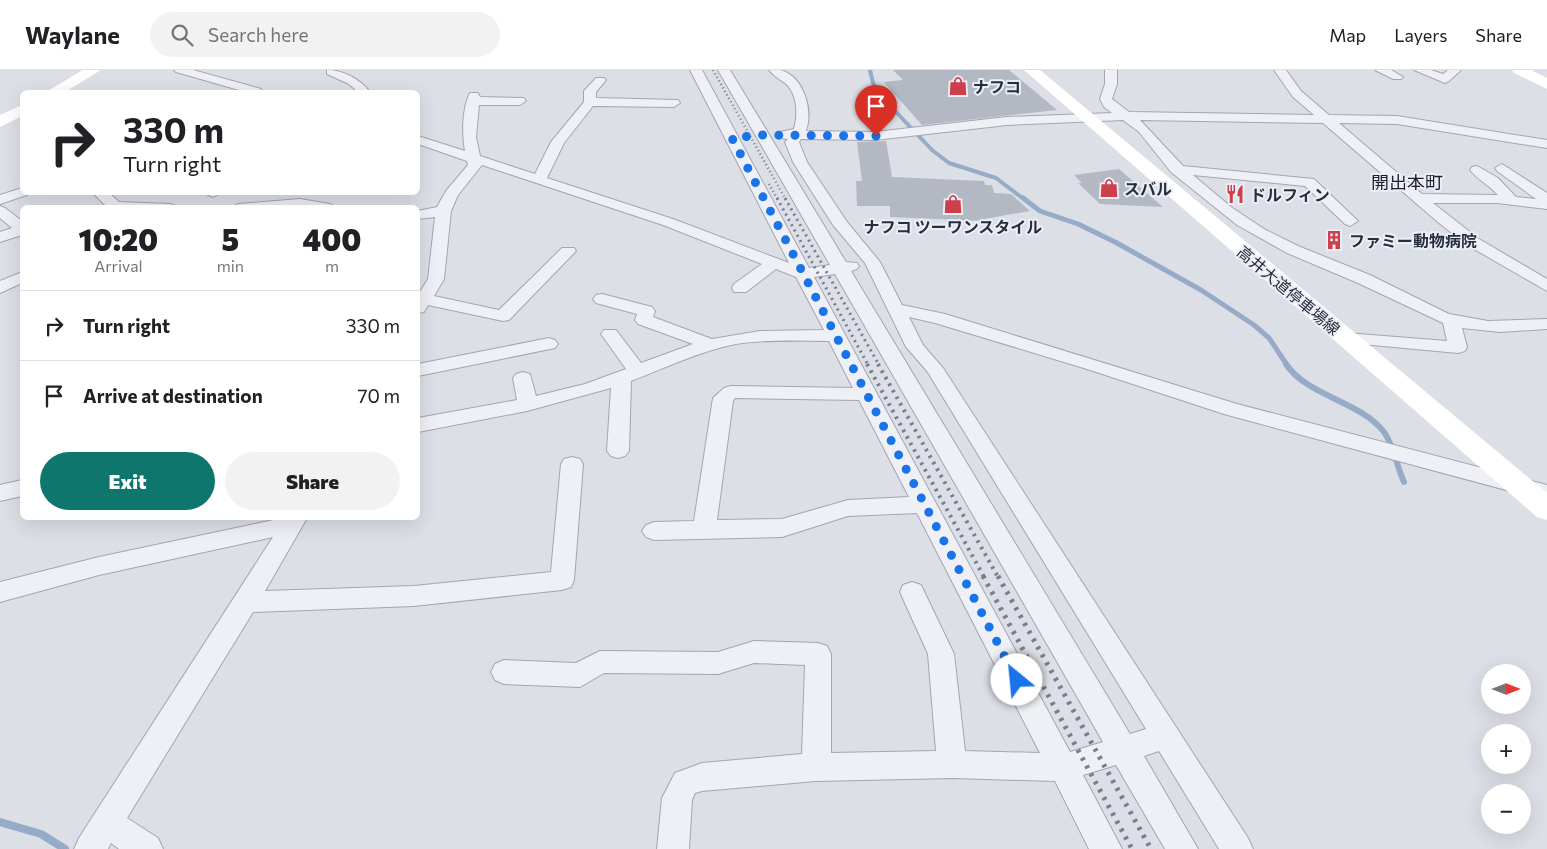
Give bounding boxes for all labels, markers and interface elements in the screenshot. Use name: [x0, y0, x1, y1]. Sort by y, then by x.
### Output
search box: [150, 12, 500, 57]
text: Waylane: [25, 20, 120, 49]
icon: search: [168, 21, 196, 49]
text: Search here: [208, 23, 308, 46]
text: Map: [1329, 24, 1366, 46]
text: Layers: [1394, 24, 1447, 46]
text: Share: [1475, 24, 1522, 46]
shop icon: ナフコ: [947, 75, 969, 97]
place label: ナフコ: [973, 77, 1021, 96]
pin: [855, 85, 897, 136]
icon: arrive: [862, 92, 890, 120]
text: 330 m: [123, 107, 224, 150]
icon: right: [40, 110, 105, 175]
text: Turn right: [123, 150, 221, 177]
district label: 開出本町: [1371, 171, 1443, 193]
shop icon: スバル: [1098, 177, 1120, 199]
place label: スバル: [1124, 179, 1172, 198]
restaurant icon: ドルフィン: [1224, 183, 1246, 205]
place label: ドルフィン: [1250, 185, 1330, 204]
shop icon: ナフコ ツーワンスタイル: [942, 193, 964, 215]
place label: ナフコ ツーワンスタイル: [864, 217, 1042, 236]
text: 10:20: [79, 220, 158, 257]
text: 5: [222, 220, 239, 257]
text: 400: [303, 220, 361, 257]
building icon: ファミー動物病院: [1323, 229, 1345, 251]
place label: ファミー動物病院: [1349, 231, 1477, 250]
street label: 高井大道停車場線: [1234, 242, 1344, 338]
text: Arrival: [94, 256, 143, 275]
text: min: [217, 256, 244, 275]
text: m: [325, 256, 339, 275]
icon: right: [40, 312, 68, 340]
text: Turn right: [83, 314, 170, 337]
text: 330 m: [346, 314, 400, 337]
icon: arrive: [40, 382, 68, 410]
text: Arrive at destination: [83, 384, 263, 407]
text: 70 m: [357, 384, 400, 407]
button: Exit: [40, 452, 215, 510]
button: Share: [225, 452, 400, 510]
position arrow: [990, 653, 1042, 705]
north arrow: [1481, 664, 1531, 714]
map controls: [1481, 664, 1531, 834]
button: +: [1481, 724, 1531, 774]
button: −: [1481, 784, 1531, 834]

